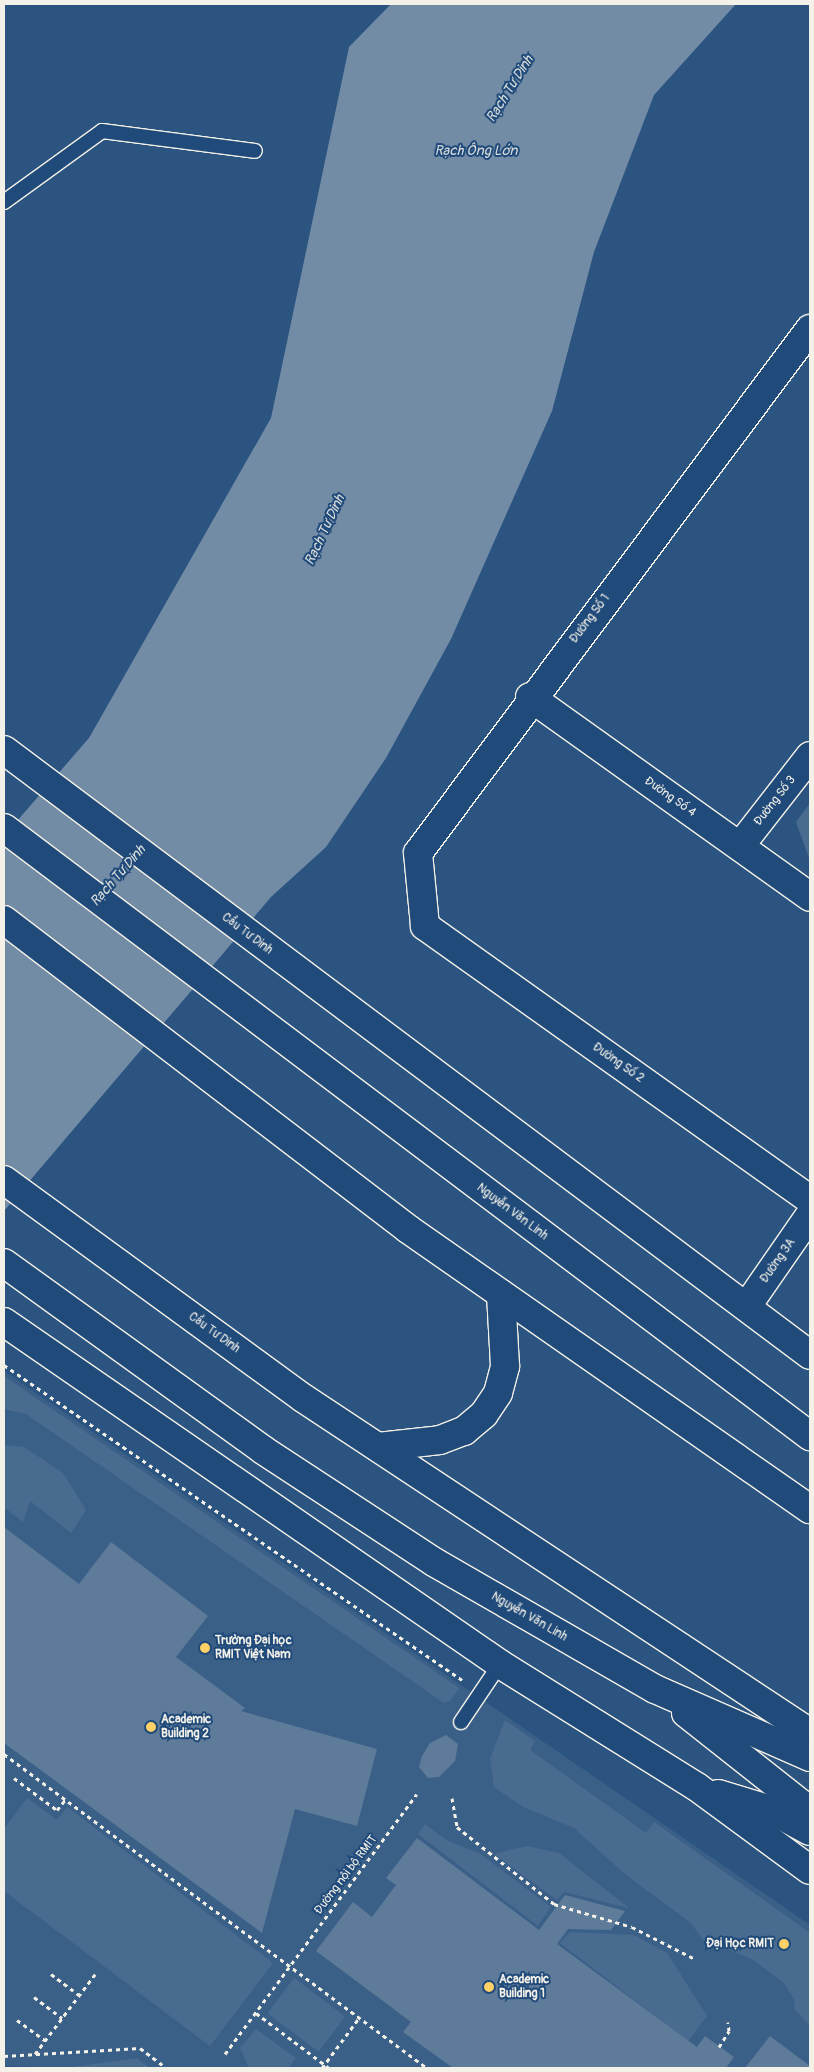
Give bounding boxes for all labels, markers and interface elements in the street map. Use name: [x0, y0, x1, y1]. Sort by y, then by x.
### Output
water label: Rạch Tư Dinh: [483, 53, 537, 125]
water label: Rạch Ông Lớn: [434, 143, 518, 159]
water label: Rạch Tư Dinh: [301, 492, 349, 568]
street label: Đường Số 1: [567, 592, 613, 646]
street label: Đường Số 3: [751, 773, 799, 829]
street label: Đường Số 4: [641, 774, 699, 820]
water label: Rạch Tư Dinh: [87, 842, 149, 910]
street label: Cầu Tư Dinh: [219, 910, 275, 958]
street label: Đường Số 2: [590, 1040, 646, 1086]
street label: Nguyễn Văn Linh: [474, 1181, 550, 1243]
street label: Đường 3A: [757, 1236, 799, 1286]
street label: Cầu Tư Dinh: [186, 1310, 242, 1356]
street label: Nguyễn Văn Linh: [489, 1590, 569, 1644]
place label: Trường Đại học RMIT Việt Nam: [215, 1634, 292, 1662]
marker: Trường Đại học RMIT Việt Nam: [199, 1642, 211, 1654]
place label: Academic Building 2: [161, 1713, 211, 1741]
marker: Academic Building 2: [145, 1721, 157, 1733]
street label: Đường nội bộ RMIT: [312, 1833, 380, 1917]
place label: Đại Học RMIT: [706, 1937, 774, 1951]
marker: Đại Học RMIT: [778, 1938, 790, 1950]
place label: Academic Building 1: [499, 1973, 549, 2001]
marker: Academic Building 1: [483, 1981, 495, 1993]

